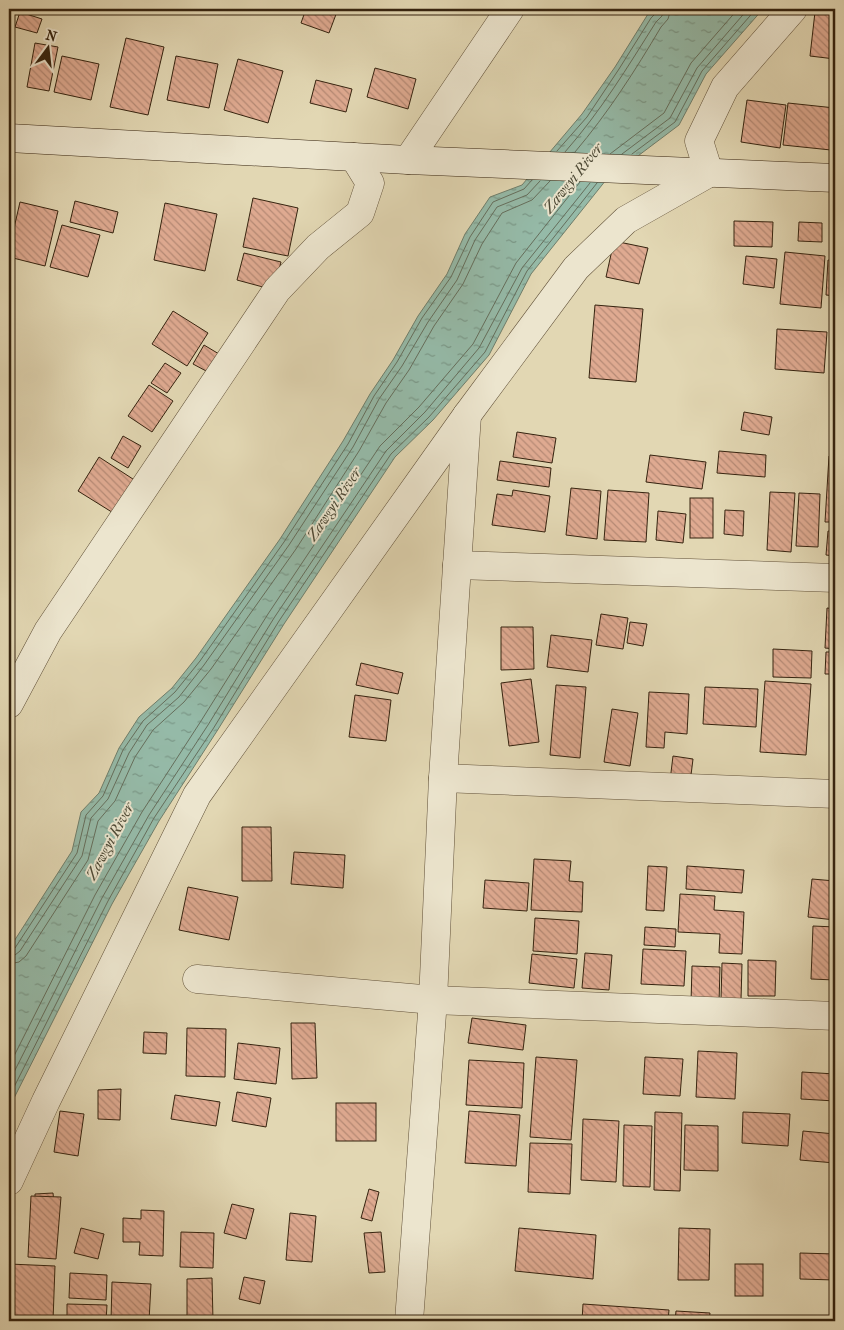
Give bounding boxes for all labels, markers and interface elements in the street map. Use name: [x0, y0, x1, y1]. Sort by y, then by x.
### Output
north arrow: [22, 22, 72, 72]
text: N: [44, 26, 59, 46]
water label: Zawgyi River: [539, 139, 607, 217]
water label: Zawgyi River: [302, 463, 366, 545]
water label: Zawgyi River: [82, 798, 138, 883]

